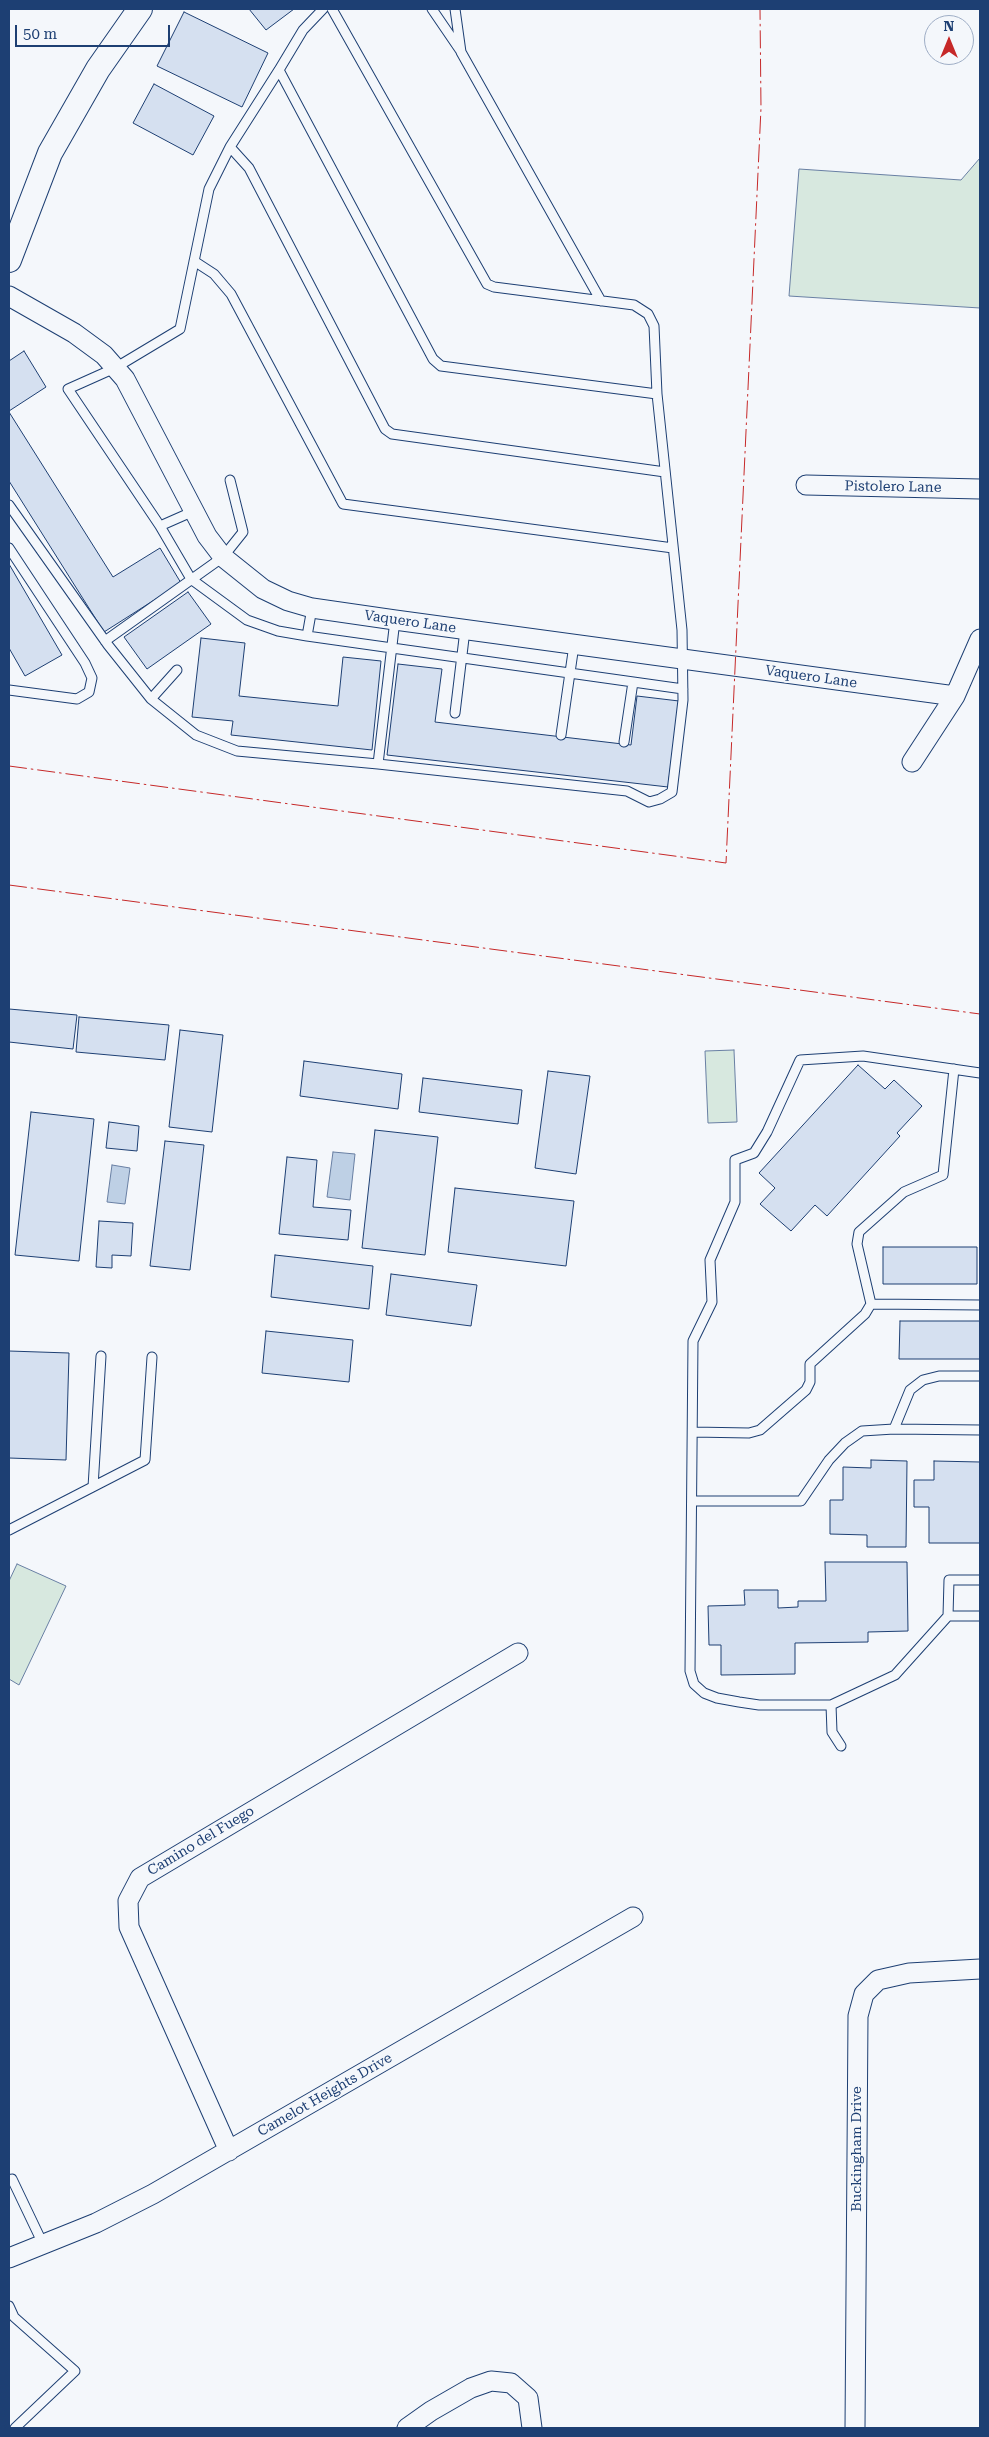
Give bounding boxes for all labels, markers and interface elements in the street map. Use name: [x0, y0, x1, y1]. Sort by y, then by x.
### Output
scale bar: [18, 15, 172, 47]
north arrow: [924, 15, 974, 65]
text: N: [944, 18, 954, 34]
text: 50 m: [23, 25, 57, 43]
street label: Pistolero Lane: [844, 478, 942, 496]
street label: Vaquero Lane: [363, 607, 457, 637]
street label: Vaquero Lane: [764, 662, 858, 692]
street label: Camino del Fuego: [145, 1803, 257, 1879]
street label: Camelot Heights Drive: [255, 2050, 395, 2140]
street label: Buckingham Drive: [849, 2086, 865, 2212]

